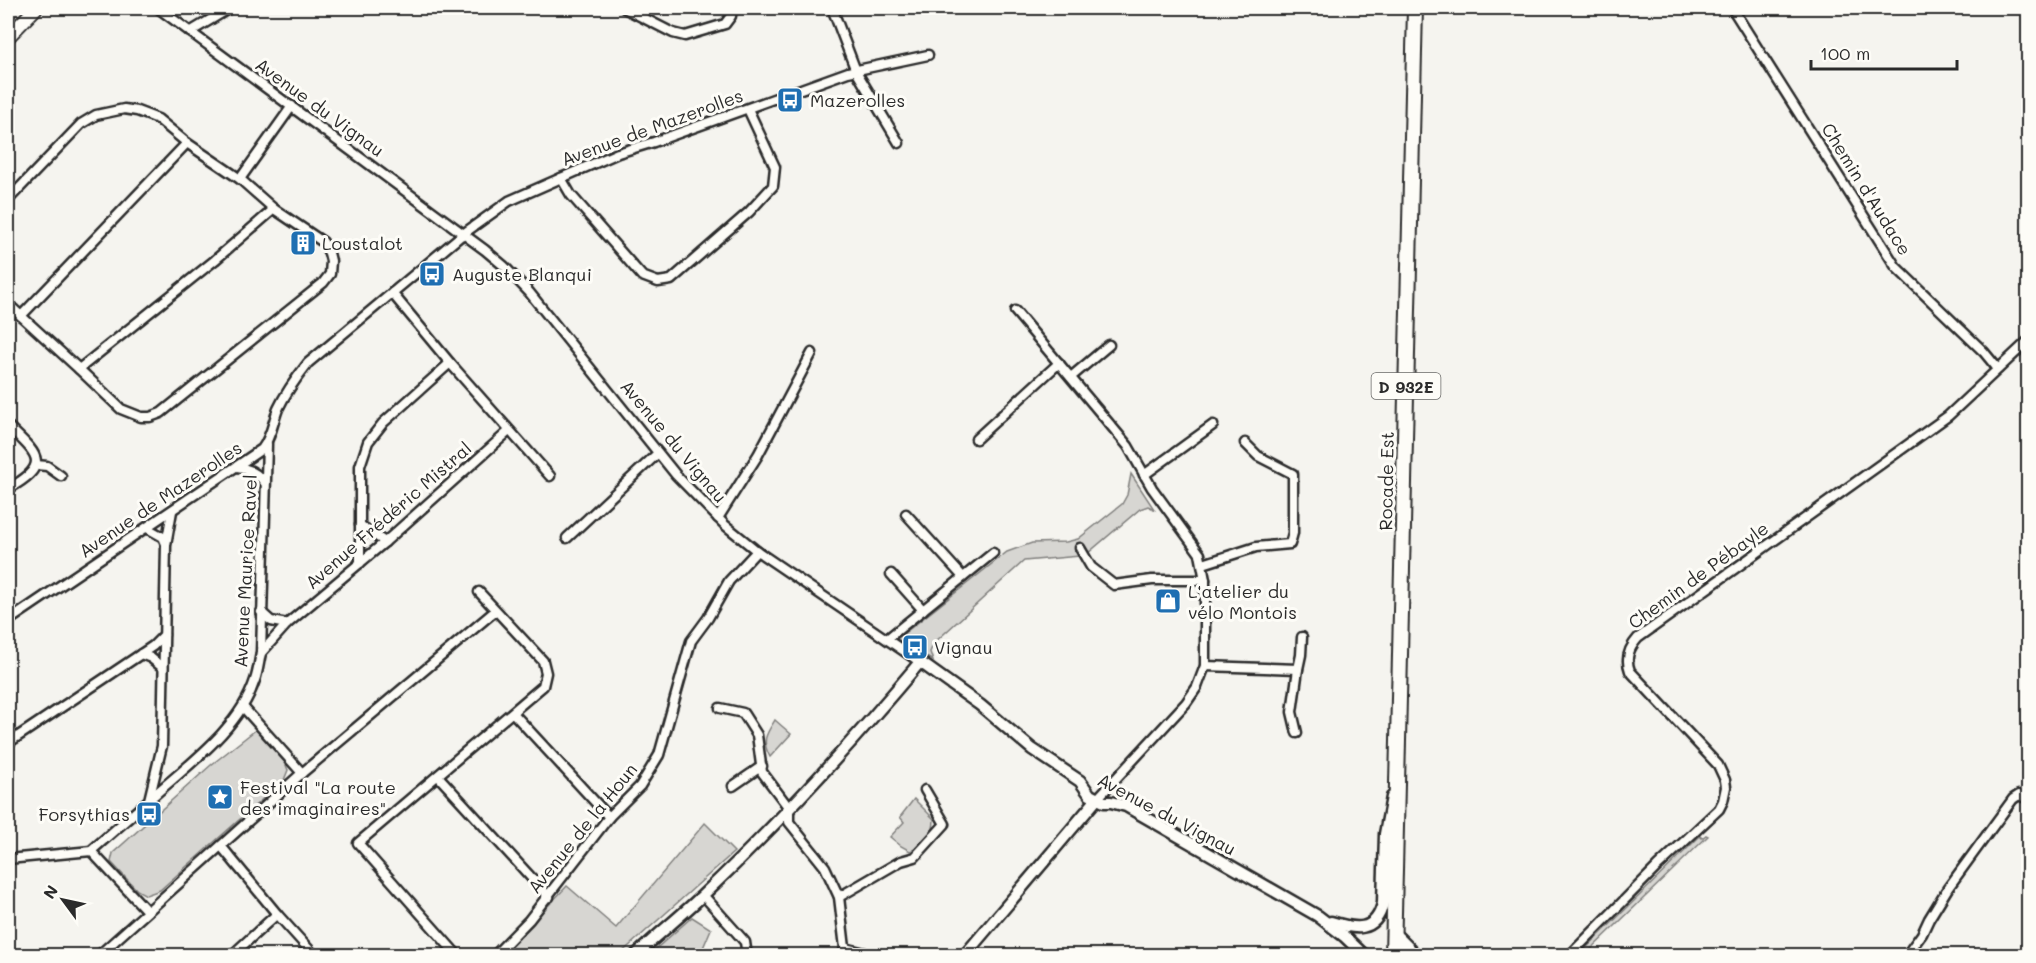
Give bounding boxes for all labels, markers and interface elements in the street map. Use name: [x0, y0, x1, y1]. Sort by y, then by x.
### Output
scale bar: [1811, 33, 1956, 71]
text: 100 m: [1820, 41, 1870, 65]
street label: Avenue du Vignau: [251, 52, 389, 162]
street label: Avenue de Mazerolles: [558, 83, 746, 171]
bus stop icon: Mazerolles: [775, 85, 805, 115]
place label: Mazerolles: [810, 88, 905, 112]
street label: Chemin d'Audace: [1817, 118, 1917, 260]
building icon: Loustalot: [288, 228, 318, 258]
place label: Loustalot: [322, 231, 403, 255]
bus stop icon: Auguste Blanqui: [417, 259, 447, 289]
place label: Auguste Blanqui: [452, 262, 592, 286]
road number: D 932E: [1372, 373, 1440, 399]
street label: Avenue du Vignau: [615, 374, 733, 508]
street label: Rocade Est: [1373, 431, 1399, 531]
street label: Avenue de Mazerolles: [74, 435, 246, 563]
street label: Avenue Frédéric Mistral: [300, 436, 476, 594]
street label: Avenue Maurice Ravel: [228, 474, 262, 668]
street label: Chemin de Pébayle: [1623, 516, 1773, 634]
place label: L'atelier du vélo Montois: [1188, 579, 1297, 624]
shop icon: L'atelier du vélo Montois: [1153, 586, 1183, 616]
bus stop icon: Vignau: [900, 632, 930, 662]
place label: Vignau: [934, 635, 993, 659]
street label: Avenue de la Houn: [522, 758, 642, 898]
street label: Avenue du Vignau: [1094, 767, 1240, 861]
place label: Festival "La route des imaginaires": [240, 775, 396, 820]
place icon: Festival "La route des imaginaires": [205, 782, 235, 812]
bus stop icon: Forsythias: [134, 799, 164, 829]
place label: Forsythias: [39, 802, 130, 826]
north arrow: [33, 870, 93, 930]
text: N: [38, 881, 62, 902]

